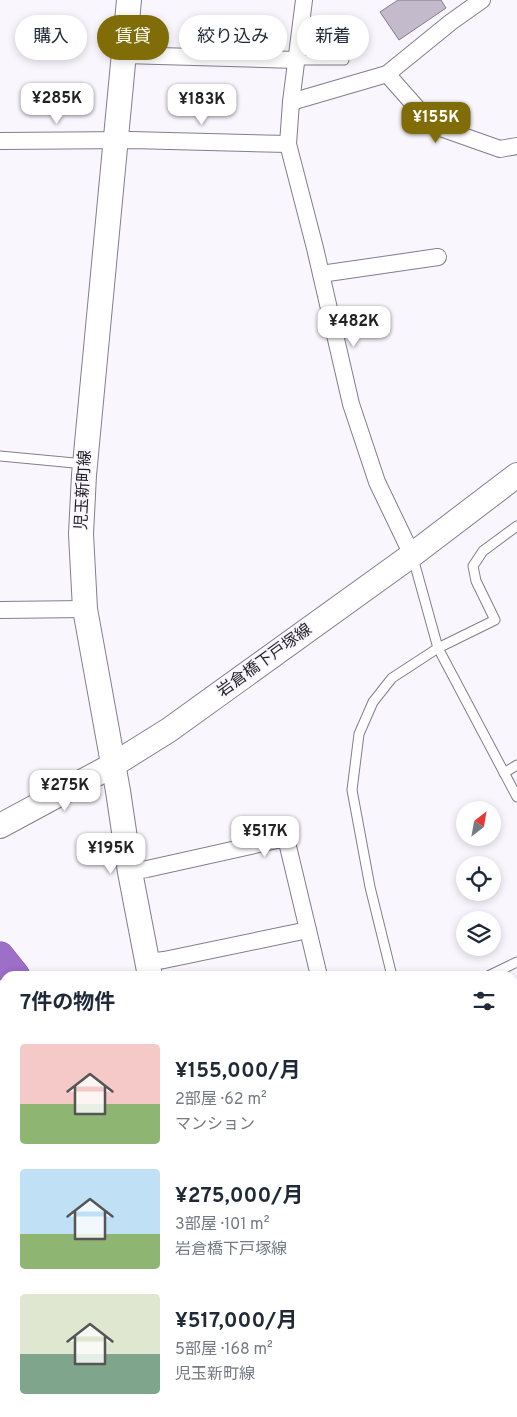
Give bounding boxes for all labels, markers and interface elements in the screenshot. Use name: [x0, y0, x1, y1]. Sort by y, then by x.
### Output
chip: 購入: [15, 15, 87, 60]
chip: 賃貸: [97, 15, 169, 60]
chip: 絞り込み: [179, 15, 287, 60]
chip: 新着: [297, 15, 369, 60]
pin: ¥285K: [22, 82, 92, 125]
pin: ¥183K: [167, 84, 237, 126]
text: ¥285K: [32, 89, 82, 109]
text: ¥183K: [178, 90, 226, 110]
pin: ¥155K: [401, 102, 471, 144]
text: ¥155K: [413, 108, 460, 128]
pin: ¥482K: [319, 306, 389, 348]
text: ¥482K: [329, 312, 379, 332]
street label: 児玉新町線: [72, 450, 96, 530]
street label: 岩倉橋下戸塚線: [214, 620, 316, 702]
pin: ¥275K: [30, 770, 100, 812]
text: ¥275K: [40, 776, 90, 796]
north arrow: [456, 801, 501, 846]
map controls: [456, 801, 501, 956]
pin: ¥517K: [230, 816, 300, 858]
text: ¥517K: [242, 822, 288, 842]
pin: ¥195K: [76, 832, 146, 875]
text: ¥195K: [87, 839, 135, 859]
button: locate: [456, 856, 501, 901]
button: layers: [456, 911, 501, 956]
icon: filters: [470, 987, 498, 1015]
text: 7件の物件: [20, 990, 115, 1017]
text: ¥155,000/月: [175, 1058, 301, 1085]
icon: home: [60, 1064, 120, 1124]
text: 2部屋 · 62 m²: [175, 1090, 267, 1110]
text: マンション: [175, 1115, 255, 1135]
text: ¥275,000/月: [175, 1183, 303, 1210]
icon: home: [60, 1189, 120, 1249]
text: 3部屋 · 101 m²: [175, 1215, 269, 1235]
text: 岩倉橋下戸塚線: [175, 1240, 287, 1260]
text: ¥517,000/月: [175, 1308, 297, 1335]
icon: home: [60, 1314, 120, 1374]
text: 5部屋 · 168 m²: [175, 1340, 273, 1360]
text: 児玉新町線: [175, 1365, 255, 1385]

